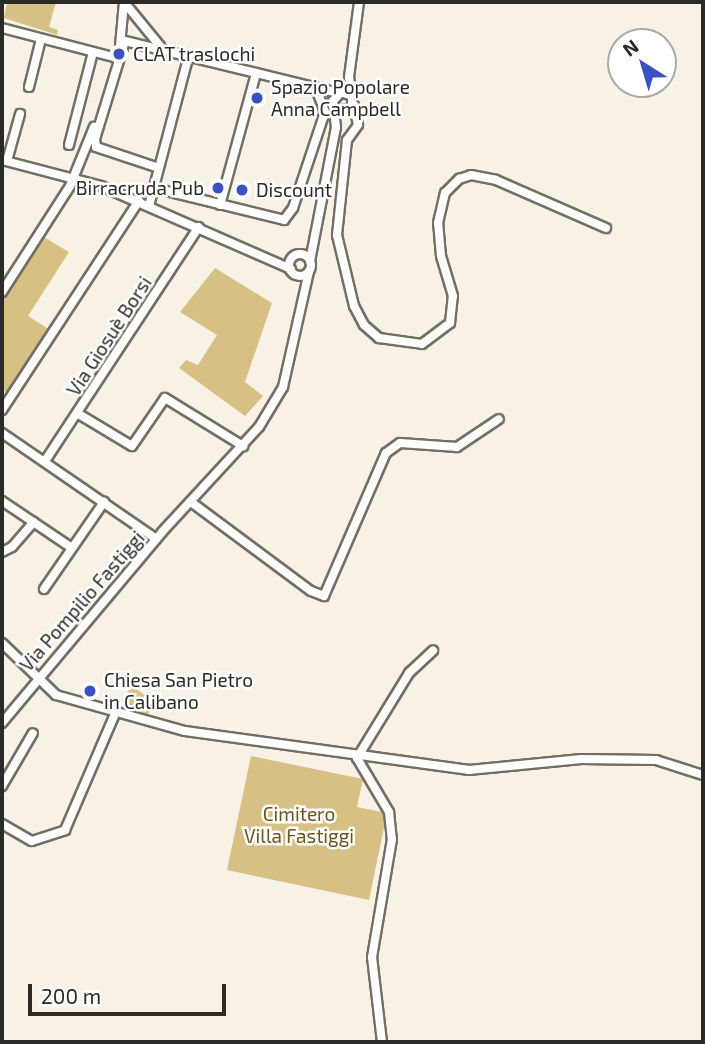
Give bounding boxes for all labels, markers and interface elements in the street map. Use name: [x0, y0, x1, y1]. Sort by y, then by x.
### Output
north arrow: [607, 28, 677, 98]
text: N: [618, 34, 643, 61]
place label: CLAT traslochi: [133, 43, 256, 65]
marker: CLAT traslochi: [111, 46, 127, 62]
place label: Spazio Popolare Anna Campbell: [271, 76, 410, 120]
marker: Spazio Popolare Anna Campbell: [249, 90, 265, 106]
place label: Birracruda Pub: [76, 177, 204, 199]
place label: Discount: [256, 179, 332, 201]
marker: Birracruda Pub: [210, 180, 226, 196]
marker: Discount: [234, 182, 250, 198]
street label: Via Giosuè Borsi: [62, 272, 156, 400]
street label: Via Pompilio Fastiggi: [15, 526, 149, 676]
place label: Chiesa San Pietro in Calibano: [104, 669, 253, 713]
marker: Chiesa San Pietro in Calibano: [82, 683, 98, 699]
park label: Cimitero Villa Fastiggi: [244, 803, 354, 847]
scale bar: [32, 970, 229, 1014]
text: 200 m: [41, 983, 101, 1008]

